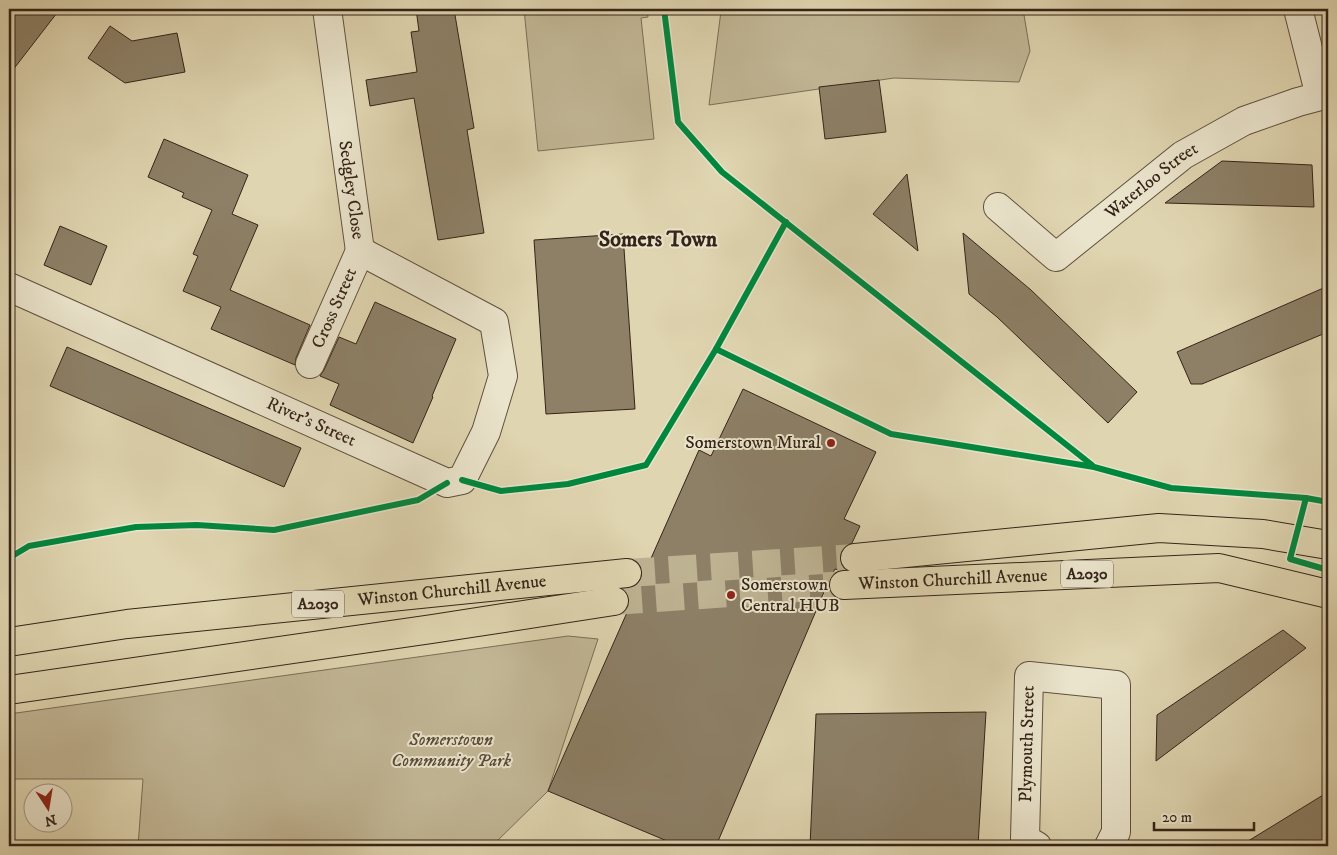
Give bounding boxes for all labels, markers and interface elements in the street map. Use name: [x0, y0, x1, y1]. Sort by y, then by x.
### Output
street label: Waterloo Street: [1100, 138, 1202, 225]
street label: Sedgley Close: [333, 139, 369, 241]
district label: Somers Town: [599, 226, 718, 253]
street label: Cross Street: [307, 264, 362, 352]
street label: River's Street: [263, 393, 359, 452]
place label: Somerstown Mural: [685, 432, 822, 454]
marker: Somerstown Mural: [825, 437, 837, 449]
road number: A2030: [1061, 560, 1113, 588]
street label: Winston Churchill Avenue: [857, 565, 1048, 595]
street label: Winston Churchill Avenue: [356, 570, 547, 612]
place label: Somerstown Central HUB: [741, 574, 840, 617]
marker: Somerstown Central HUB: [725, 589, 737, 601]
road number: A2030: [292, 590, 344, 618]
street label: Plymouth Street: [1015, 685, 1040, 803]
park label: Somerstown Community Park: [391, 729, 512, 772]
north arrow: [22, 782, 72, 832]
scale bar: [1154, 800, 1254, 832]
text: 20 m: [1162, 808, 1192, 827]
text: N: [43, 810, 58, 830]

